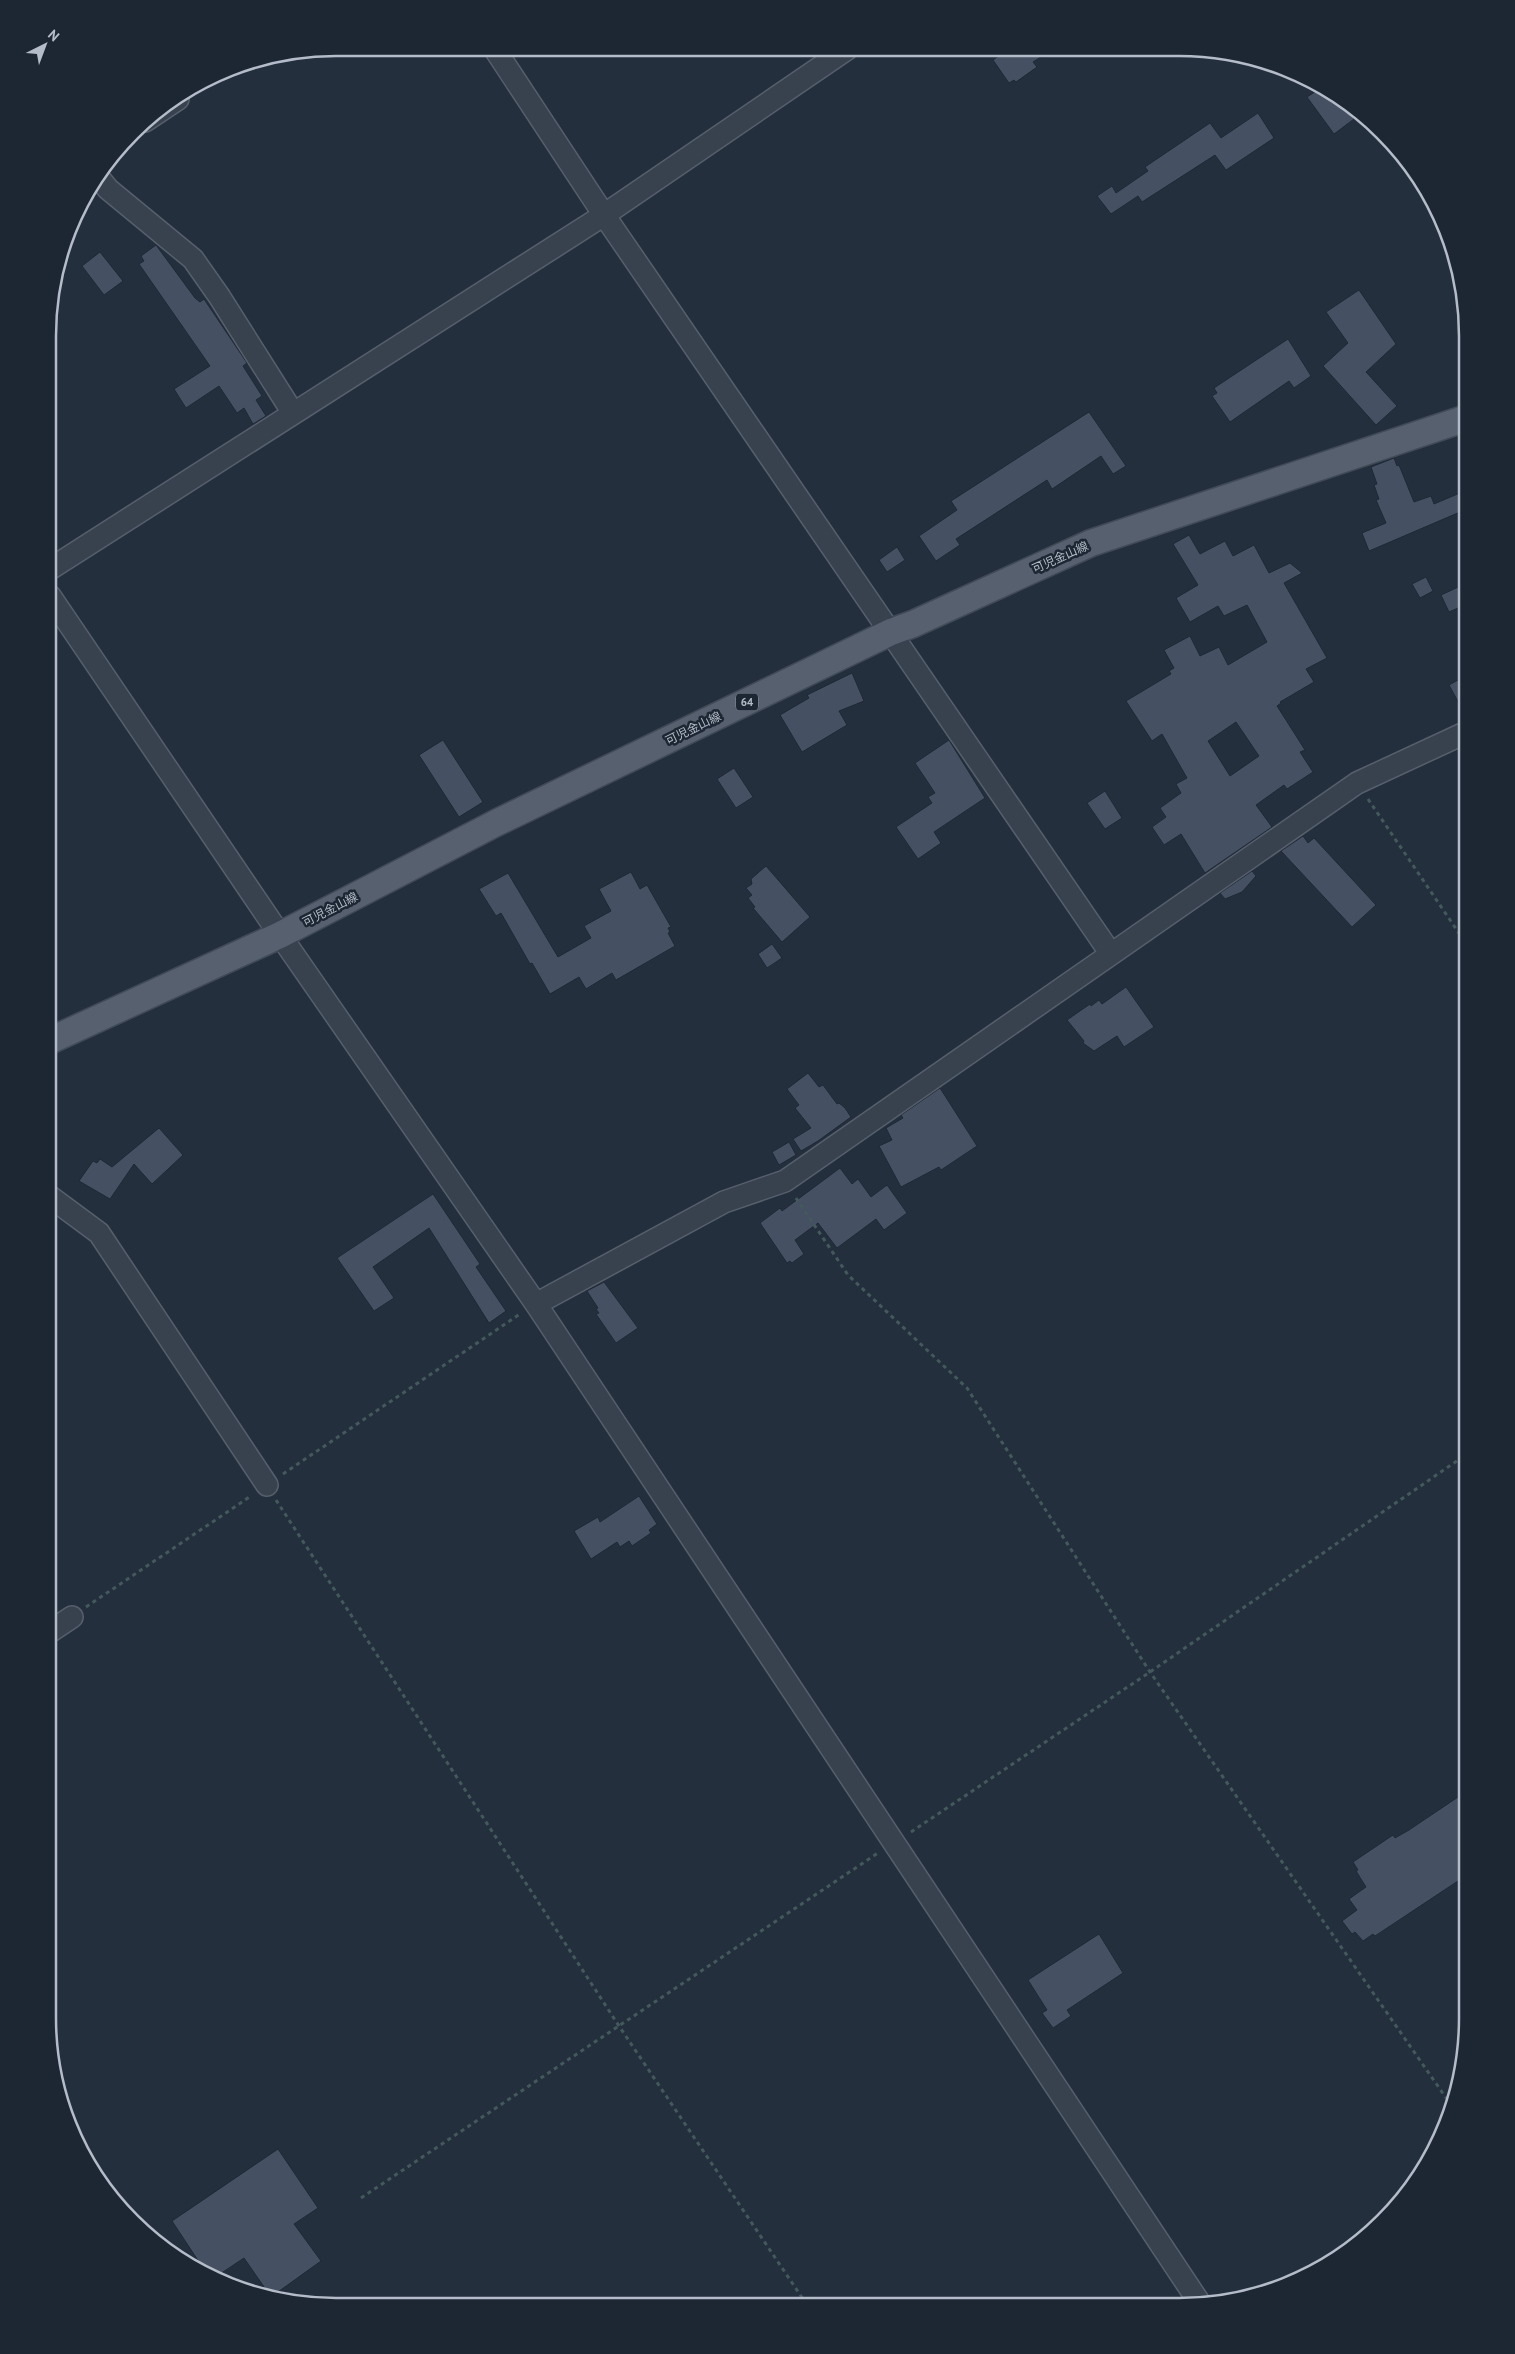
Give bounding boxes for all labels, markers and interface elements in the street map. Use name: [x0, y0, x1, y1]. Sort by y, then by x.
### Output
north arrow: [20, 20, 70, 70]
text: N: [44, 26, 63, 45]
street label: 可児金山線: [1030, 538, 1090, 576]
road number: 64: [736, 694, 758, 710]
street label: 可児金山線: [663, 708, 723, 748]
street label: 可児金山線: [300, 889, 360, 929]

